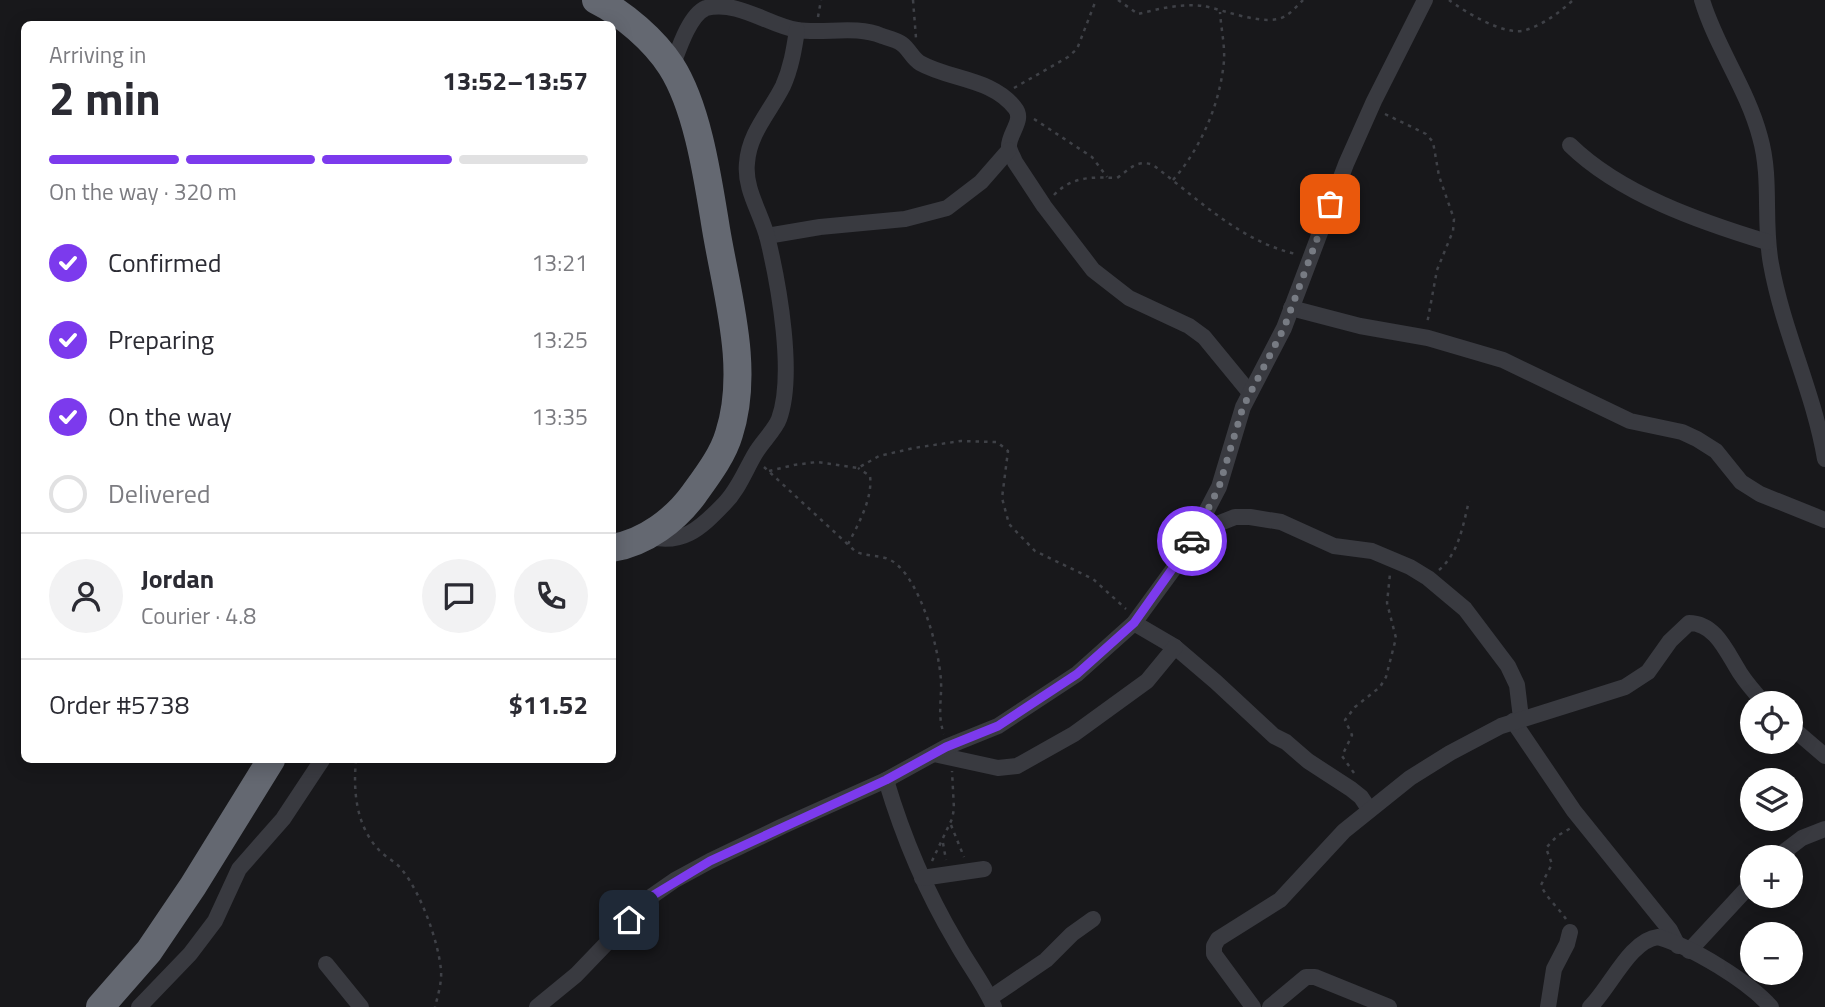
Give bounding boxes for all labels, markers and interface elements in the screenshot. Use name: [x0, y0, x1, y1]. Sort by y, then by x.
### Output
text: Arriving in: [49, 37, 146, 72]
text: 13:52–13:57: [442, 61, 588, 100]
text: 2 min: [49, 63, 161, 133]
text: On the way · 320 m: [49, 174, 237, 209]
pin: [1300, 174, 1360, 234]
icon: bag: [1311, 185, 1349, 223]
text: Confirmed: [108, 243, 222, 282]
icon: check: [49, 244, 87, 282]
text: 13:21: [531, 245, 588, 280]
text: Preparing: [108, 320, 214, 359]
icon: check: [49, 321, 87, 359]
text: 13:25: [531, 322, 588, 357]
text: On the way: [108, 397, 232, 436]
icon: check: [49, 398, 87, 436]
text: 13:35: [531, 399, 588, 434]
text: Delivered: [108, 474, 211, 513]
courier: [1157, 506, 1227, 576]
icon: car: [1173, 522, 1211, 560]
button: person: [49, 559, 123, 633]
text: Jordan: [141, 559, 214, 598]
button: chat: [422, 559, 496, 633]
button: phone: [514, 559, 588, 633]
text: Courier · 4.8: [141, 598, 256, 633]
text: Order #5738: [49, 685, 189, 724]
text: $11.52: [509, 685, 588, 724]
map controls: [1740, 691, 1803, 985]
button: locate: [1740, 691, 1803, 754]
button: layers: [1740, 768, 1803, 831]
button: +: [1740, 845, 1803, 908]
pin: [599, 890, 659, 950]
icon: home: [610, 901, 648, 939]
button: −: [1740, 922, 1803, 985]

